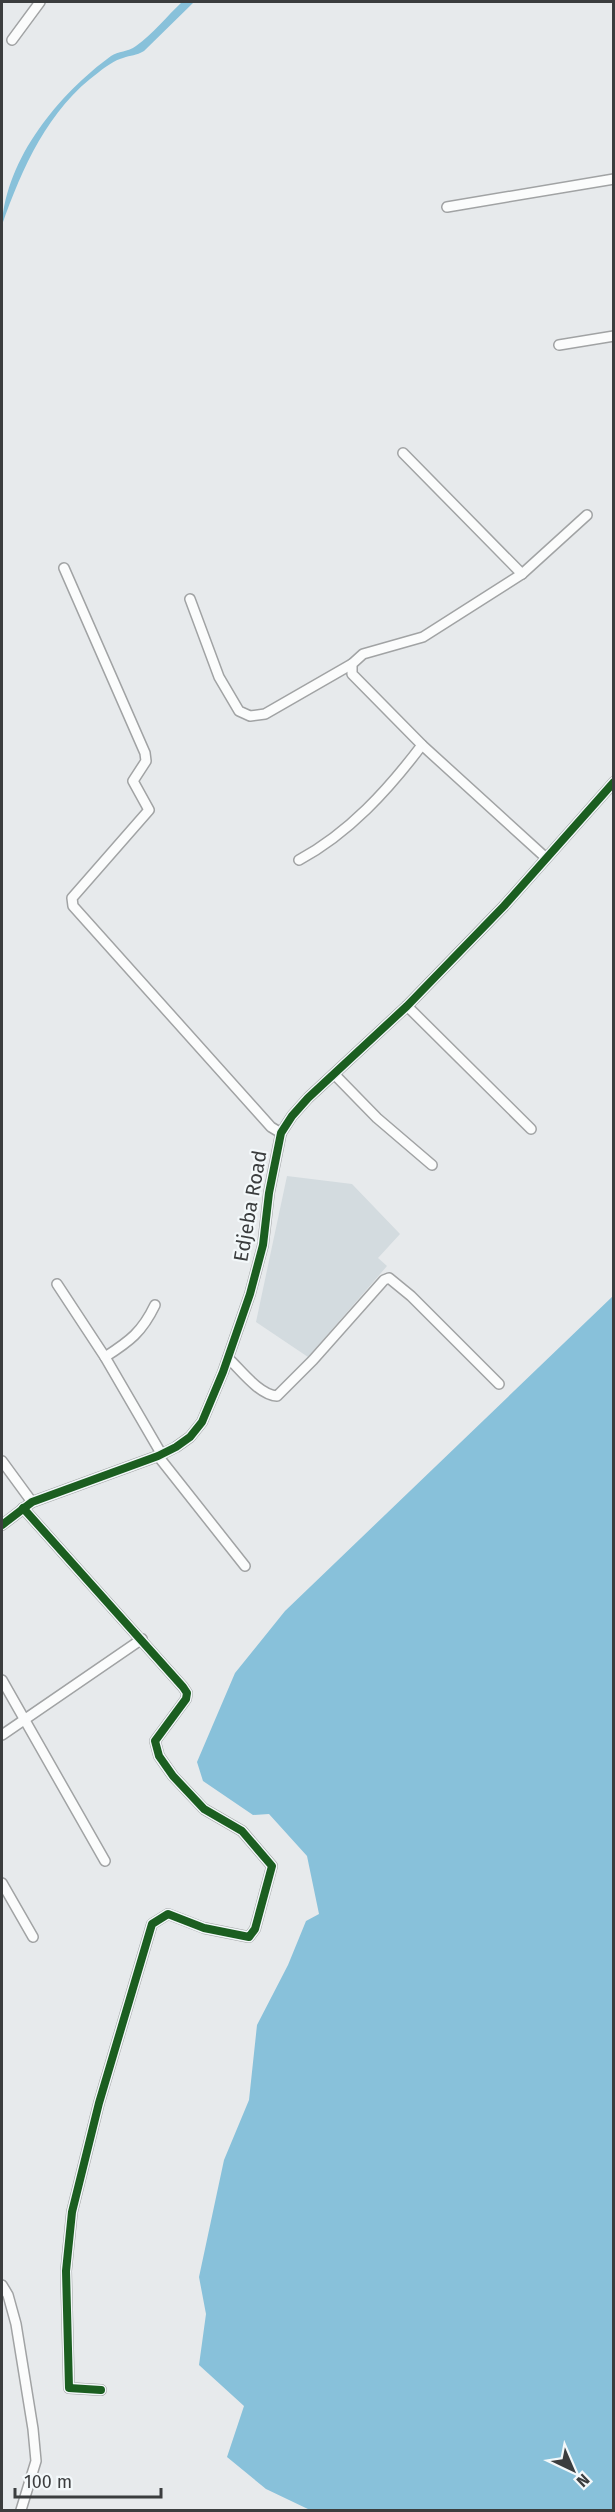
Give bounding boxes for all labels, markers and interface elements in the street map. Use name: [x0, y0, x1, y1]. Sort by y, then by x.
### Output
street label: Edjeba Road: [228, 1148, 272, 1264]
north arrow: [543, 2440, 603, 2500]
scale bar: [15, 2461, 160, 2499]
text: N: [573, 2470, 593, 2491]
text: 100 m: [24, 2471, 72, 2493]

